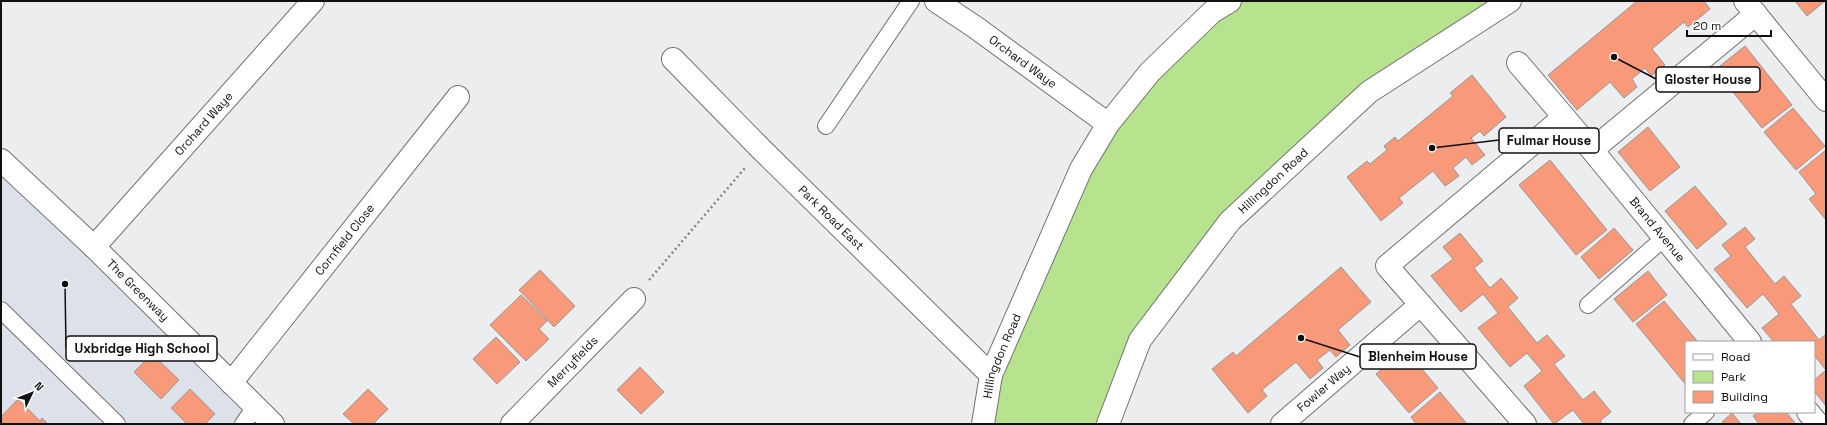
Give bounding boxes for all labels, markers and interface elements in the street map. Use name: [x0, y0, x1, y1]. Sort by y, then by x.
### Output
scale bar: [1687, 12, 1771, 38]
text: 20 m: [1693, 18, 1721, 34]
street label: Orchard Waye: [986, 32, 1060, 92]
callout: Gloster House: [1656, 67, 1760, 92]
text: Gloster House: [1664, 71, 1752, 88]
street label: Orchard Waye: [171, 88, 236, 159]
callout: Fulmar House: [1499, 128, 1599, 153]
text: Fulmar House: [1507, 132, 1591, 149]
street label: Hillingdon Road: [1235, 144, 1312, 217]
street label: Park Road East: [795, 182, 867, 254]
street label: Brand Avenue: [1626, 194, 1689, 265]
street label: Cornfield Close: [311, 201, 378, 279]
street label: The Greenway: [103, 256, 173, 325]
street label: Hillingdon Road: [979, 311, 1025, 400]
street label: Merryfields: [544, 333, 602, 391]
callout: Uxbridge High School: [66, 336, 217, 361]
text: Uxbridge High School: [74, 340, 210, 357]
legend: [1685, 341, 1815, 413]
callout: Blenheim House: [1360, 344, 1476, 369]
text: Blenheim House: [1368, 348, 1468, 365]
text: Road: [1721, 349, 1750, 365]
street label: Fowler Way: [1294, 361, 1354, 416]
text: Park: [1721, 369, 1746, 385]
north arrow: [12, 373, 52, 413]
text: N: [32, 379, 47, 394]
text: Building: [1721, 389, 1768, 405]

